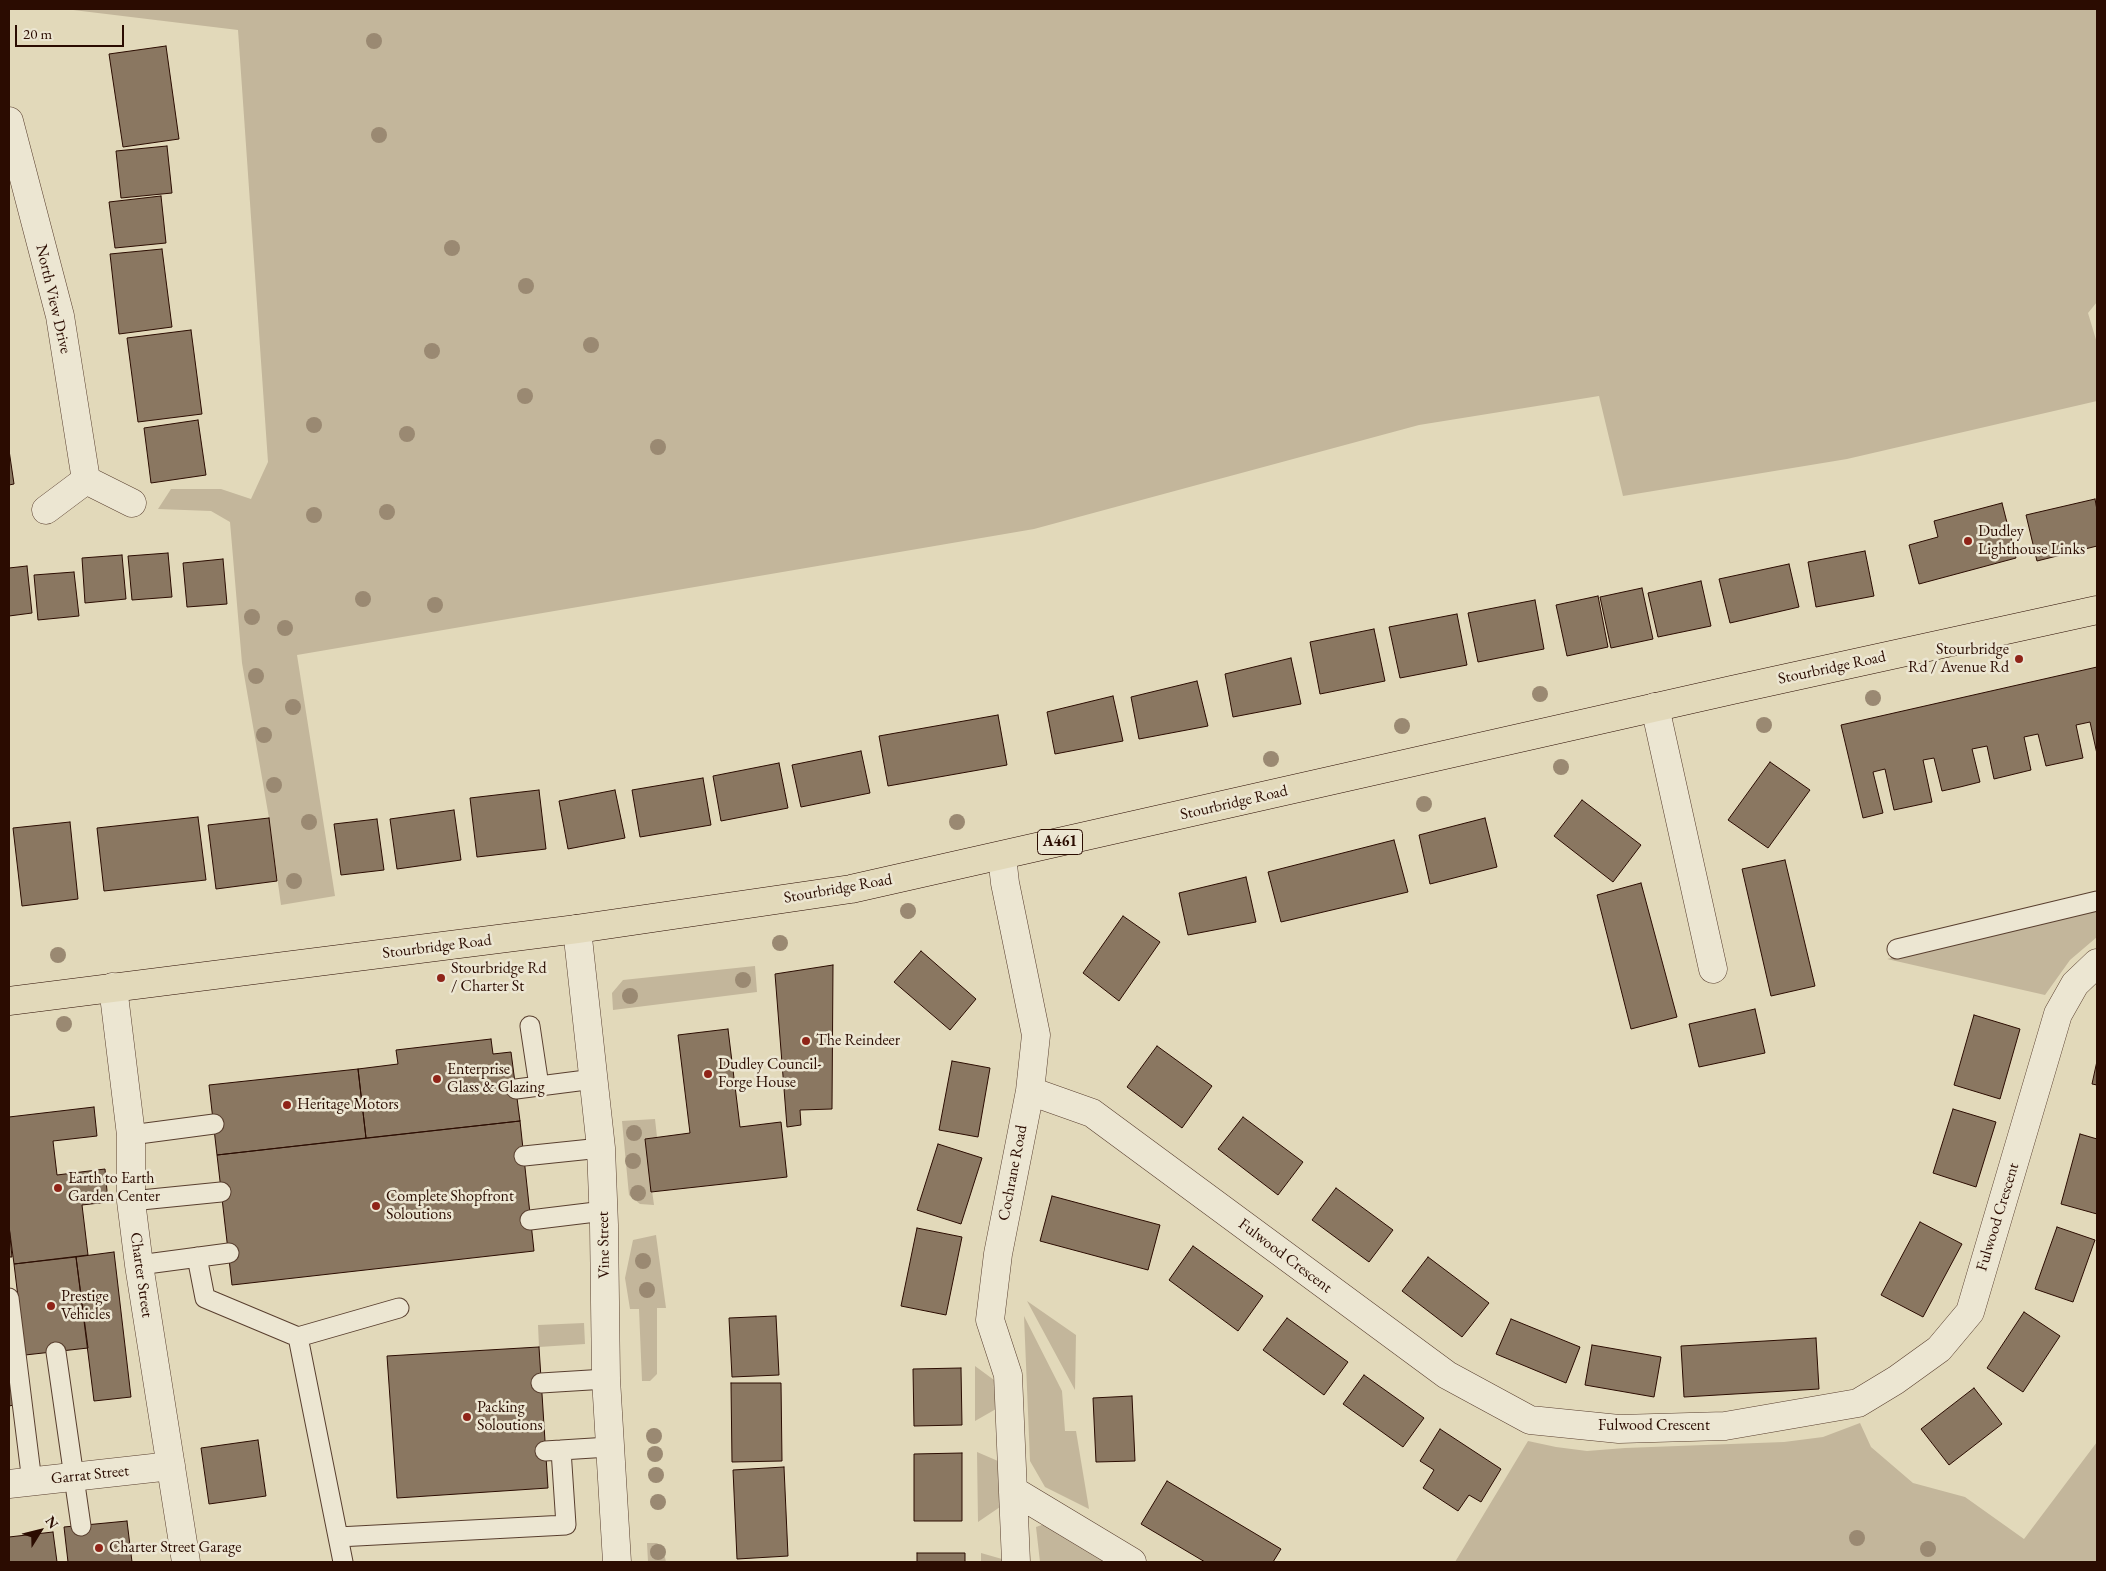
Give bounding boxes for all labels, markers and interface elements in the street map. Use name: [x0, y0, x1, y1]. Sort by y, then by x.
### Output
scale bar: [18, 15, 126, 47]
text: 20 m: [23, 24, 52, 43]
street label: North View Drive: [31, 243, 75, 355]
place label: Dudley Lighthouse Links: [1978, 522, 2085, 560]
marker: Dudley Lighthouse Links: [1962, 535, 1974, 547]
place label: Stourbridge Rd / Avenue Rd: [1908, 640, 2009, 678]
street label: Stourbridge Road: [1776, 647, 1888, 689]
marker: Stourbridge Rd / Avenue Rd: [2013, 653, 2025, 665]
street label: Stourbridge Road: [1178, 781, 1290, 825]
road number: A461: [1038, 830, 1082, 854]
street label: Stourbridge Road: [782, 870, 894, 908]
street label: Stourbridge Road: [381, 931, 493, 963]
place label: Stourbridge Rd / Charter St: [451, 959, 547, 997]
marker: Stourbridge Rd / Charter St: [435, 972, 447, 984]
place label: The Reindeer: [816, 1031, 900, 1051]
marker: The Reindeer: [800, 1035, 812, 1047]
place label: Dudley Council- Forge House: [718, 1055, 822, 1093]
place label: Enterprise Glass & Glazing: [447, 1060, 545, 1098]
marker: Dudley Council- Forge House: [702, 1068, 714, 1080]
marker: Enterprise Glass & Glazing: [431, 1073, 443, 1085]
place label: Heritage Motors: [297, 1095, 399, 1115]
marker: Heritage Motors: [281, 1099, 293, 1111]
street label: Cochrane Road: [994, 1123, 1032, 1223]
street label: Fulwood Crescent: [1972, 1161, 2024, 1273]
place label: Earth to Earth Garden Center: [68, 1169, 160, 1207]
marker: Earth to Earth Garden Center: [52, 1182, 64, 1194]
place label: Complete Shopfront Soloutions: [386, 1187, 514, 1225]
marker: Complete Shopfront Soloutions: [370, 1200, 382, 1212]
street label: Vine Street: [594, 1211, 614, 1279]
street label: Fulwood Crescent: [1234, 1215, 1336, 1297]
street label: Charter Street: [125, 1231, 157, 1319]
place label: Prestige Vehicles: [61, 1287, 110, 1325]
marker: Prestige Vehicles: [45, 1300, 57, 1312]
place label: Packing Soloutions: [477, 1398, 543, 1436]
marker: Packing Soloutions: [461, 1411, 473, 1423]
street label: Fulwood Crescent: [1598, 1416, 1710, 1436]
street label: Garrat Street: [50, 1461, 130, 1489]
north arrow: [15, 1506, 65, 1556]
text: N: [42, 1512, 63, 1532]
place label: Charter Street Garage: [109, 1538, 241, 1558]
marker: Charter Street Garage: [93, 1542, 105, 1554]

